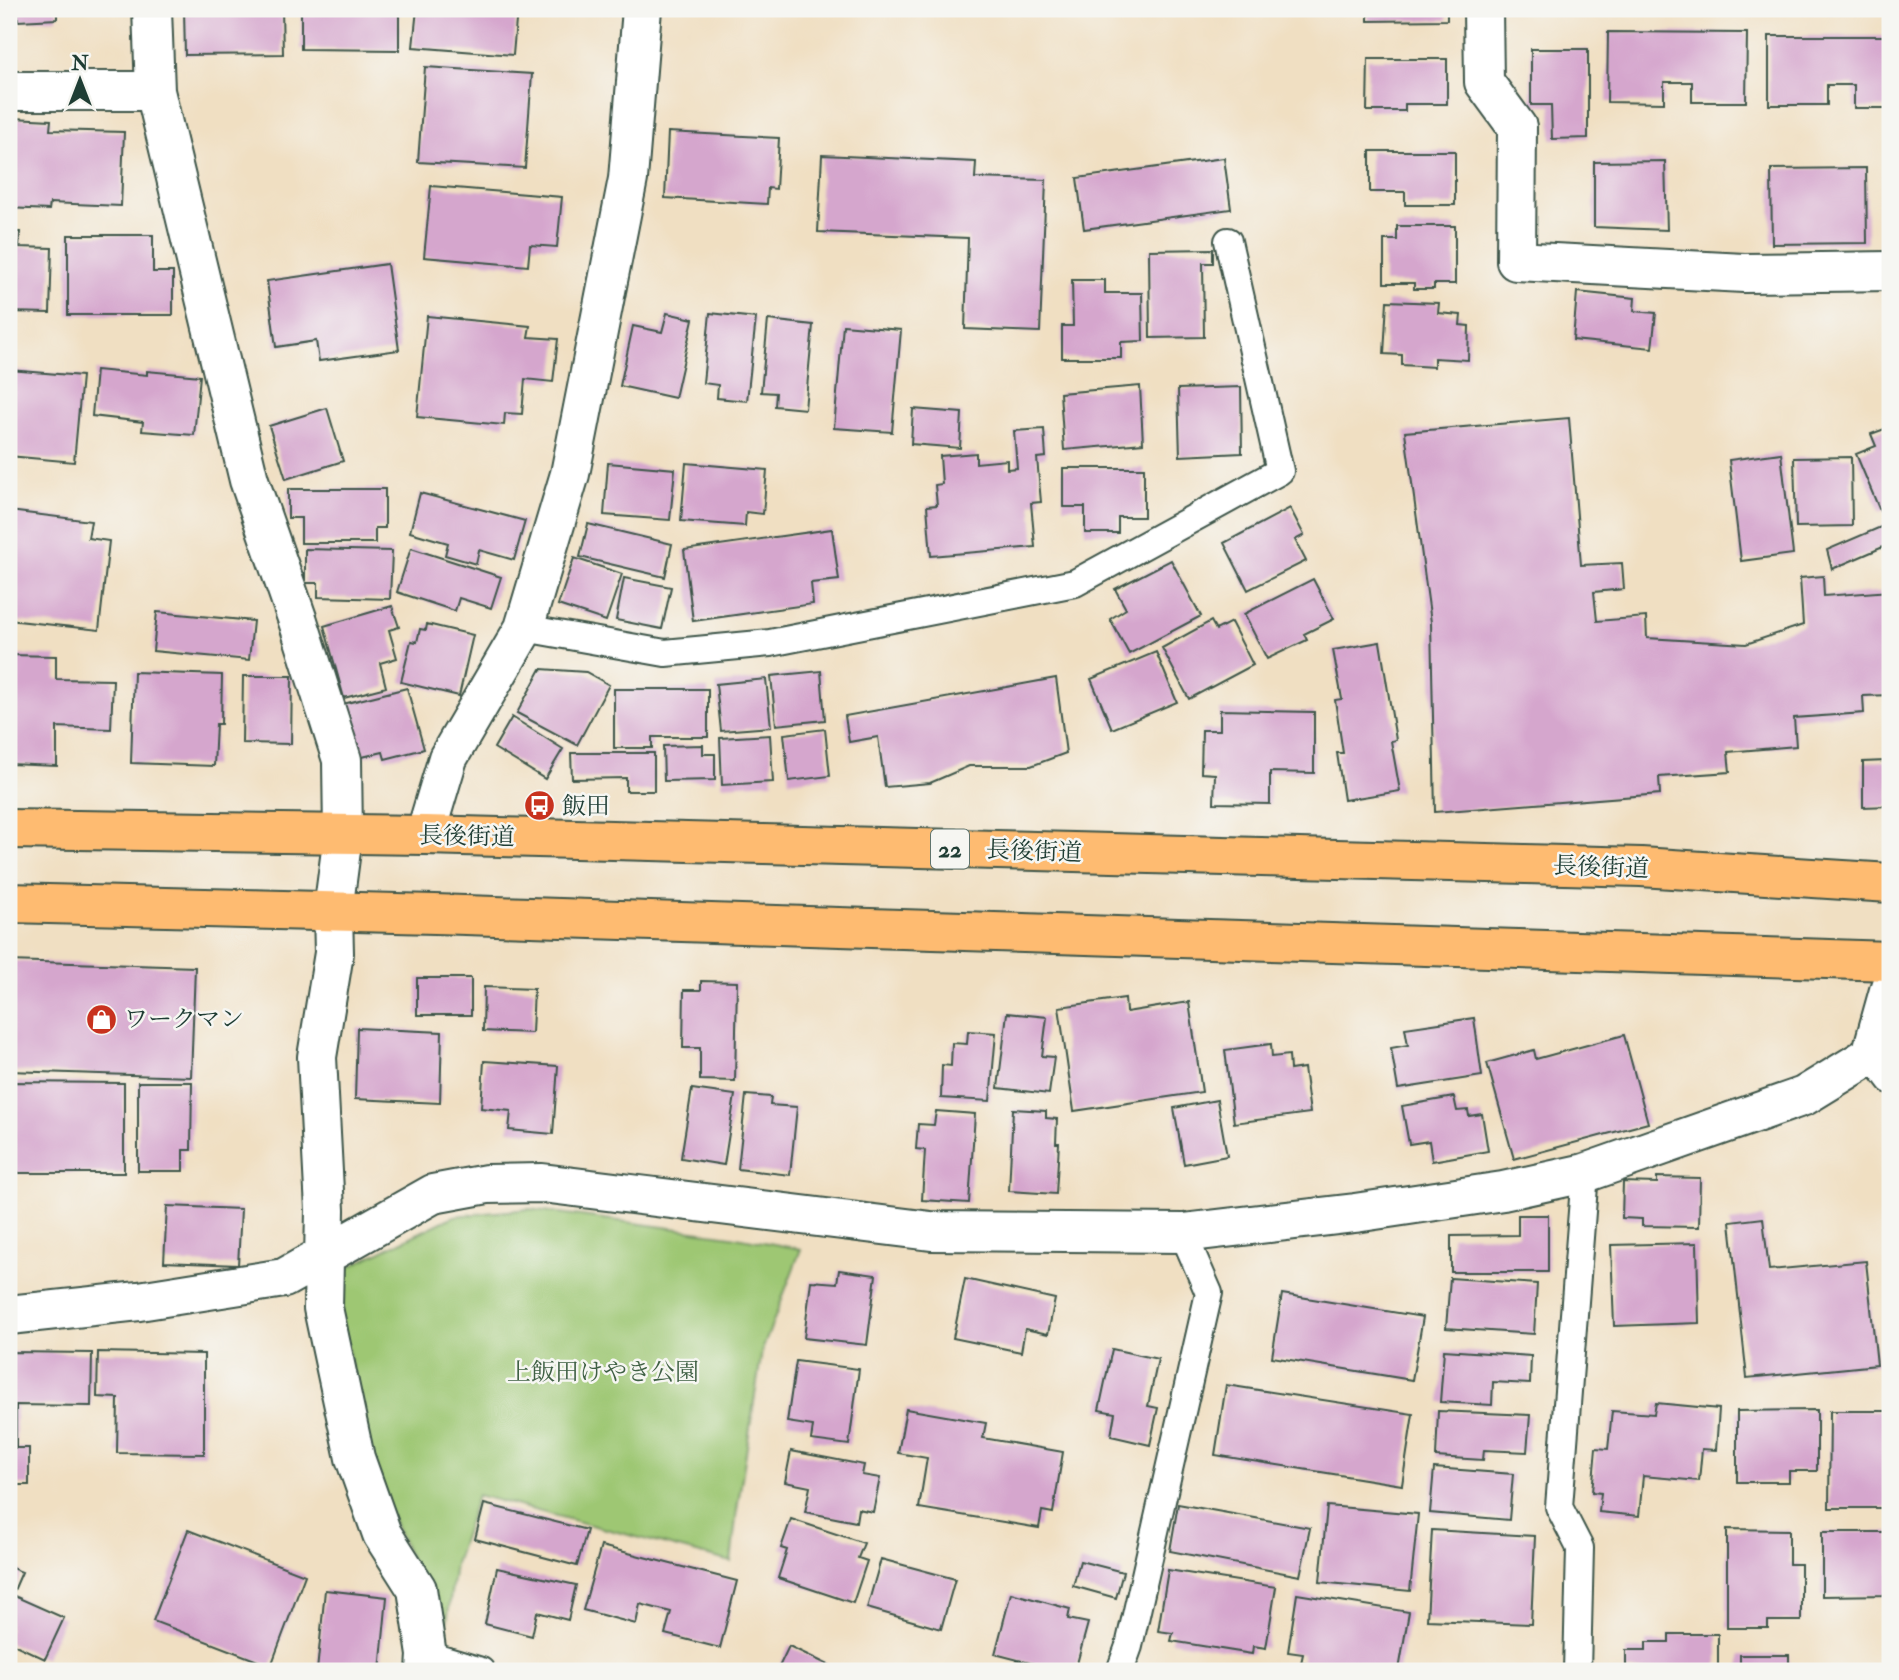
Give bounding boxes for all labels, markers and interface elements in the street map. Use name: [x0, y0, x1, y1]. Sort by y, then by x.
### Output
north arrow: [46, 46, 116, 116]
text: N: [70, 52, 89, 76]
bus stop icon: 飯田: [522, 789, 556, 823]
place label: 飯田: [562, 791, 610, 822]
street label: 長後街道: [419, 820, 515, 853]
road number: 22: [931, 830, 969, 869]
street label: 長後街道: [985, 834, 1082, 869]
street label: 長後街道: [1552, 850, 1649, 885]
shop icon: ワークマン: [84, 1002, 118, 1036]
place label: ワークマン: [124, 1004, 244, 1035]
park label: 上飯田けやき公園: [507, 1357, 699, 1388]

